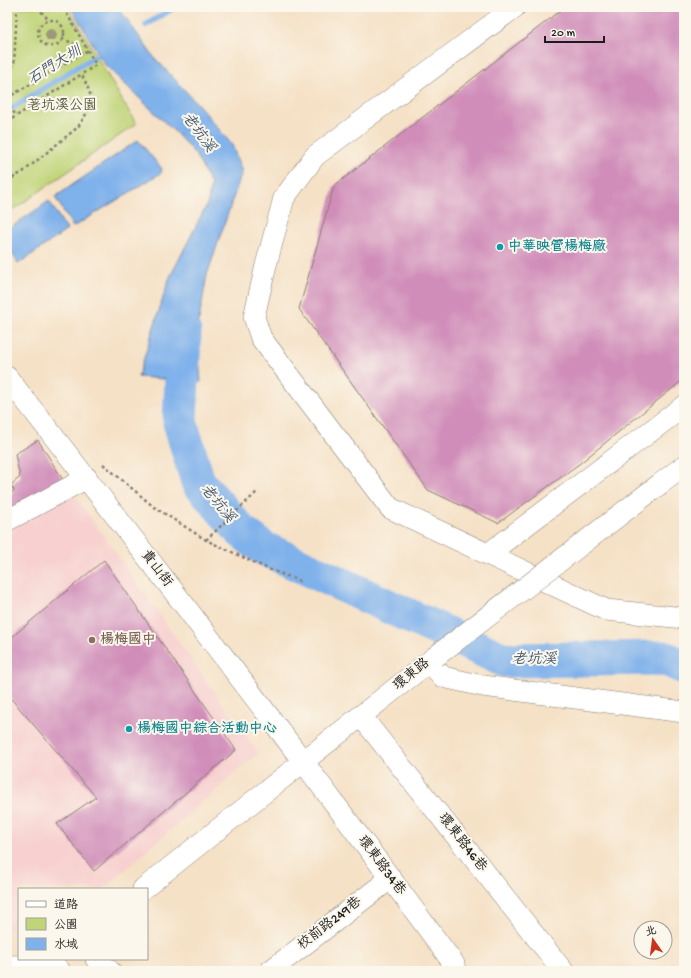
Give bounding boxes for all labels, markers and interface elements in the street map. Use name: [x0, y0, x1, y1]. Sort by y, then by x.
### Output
scale bar: [545, 18, 604, 44]
text: 20 m: [551, 27, 576, 41]
water label: 石門大圳: [25, 41, 87, 90]
park label: 荖坑溪公園: [27, 97, 97, 115]
water label: 老坑溪: [177, 109, 220, 157]
place label: 中華映管楊梅廠: [508, 238, 606, 256]
marker: 中華映管楊梅廠: [495, 242, 505, 252]
water label: 老坑溪: [196, 480, 240, 528]
street label: 貴山街: [137, 547, 176, 591]
place label: 楊梅國中: [100, 631, 156, 649]
marker: 楊梅國中: [87, 635, 97, 645]
water label: 老坑溪: [511, 650, 557, 669]
street label: 環東路: [390, 654, 434, 695]
place label: 楊梅國中綜合活動中心: [137, 720, 277, 738]
marker: 楊梅國中綜合活動中心: [124, 724, 134, 734]
street label: 環東路46巷: [434, 810, 492, 876]
street label: 環東路34巷: [353, 832, 410, 900]
legend: [18, 888, 148, 960]
street label: 校前路249巷: [294, 892, 366, 954]
text: 道路: [54, 898, 78, 913]
text: 公園: [54, 918, 78, 933]
north arrow: [633, 920, 673, 960]
text: 北: [644, 925, 658, 939]
text: 水域: [54, 938, 78, 953]

